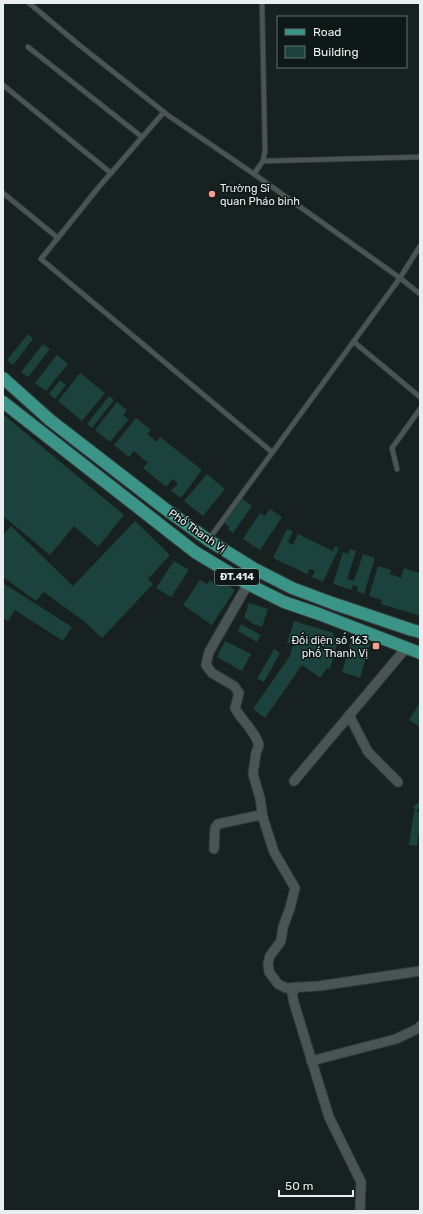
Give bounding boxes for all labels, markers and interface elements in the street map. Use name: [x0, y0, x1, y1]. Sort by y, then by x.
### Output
legend: [277, 16, 407, 68]
text: Road: [313, 25, 341, 39]
text: Building: [313, 45, 359, 59]
place label: Trường Sĩ quan Pháo binh: [220, 182, 300, 208]
marker: Trường Sĩ quan Pháo binh: [207, 189, 217, 199]
street label: Phố Thanh Vị: [166, 505, 229, 555]
road number: ĐT.414: [215, 569, 259, 585]
place label: Đối diện số 163 phố Thanh Vị: [291, 632, 368, 660]
marker: Đối diện số 163 phố Thanh Vị: [371, 641, 381, 651]
scale bar: [279, 1172, 353, 1198]
text: 50 m: [285, 1179, 313, 1193]

